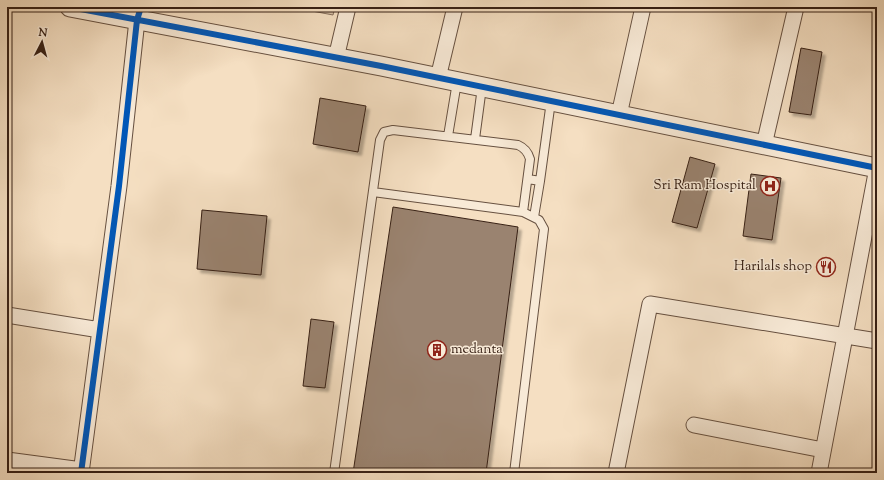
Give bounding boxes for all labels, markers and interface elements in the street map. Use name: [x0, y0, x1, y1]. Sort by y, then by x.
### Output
north arrow: [22, 22, 62, 62]
text: N: [37, 25, 48, 41]
hospital icon: Sri Ram Hospital: [759, 175, 781, 197]
place label: Sri Ram Hospital: [653, 176, 756, 196]
restaurant icon: Harilals shop: [815, 256, 837, 278]
place label: Harilals shop: [734, 257, 812, 277]
building icon: medanta: [426, 339, 448, 361]
place label: medanta: [451, 340, 503, 360]

